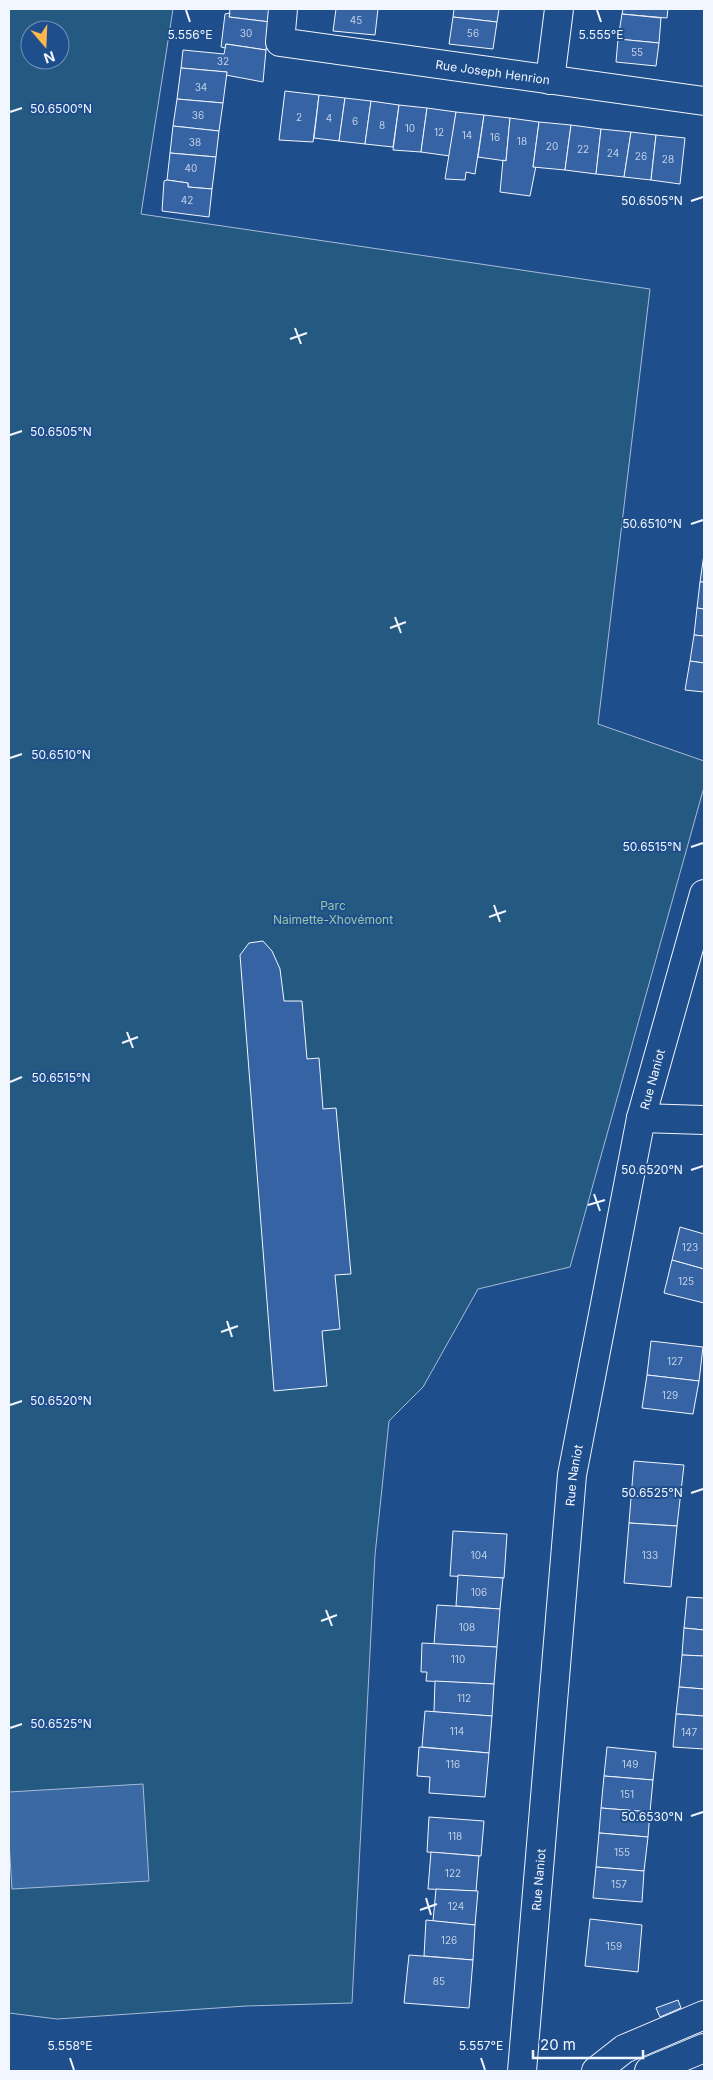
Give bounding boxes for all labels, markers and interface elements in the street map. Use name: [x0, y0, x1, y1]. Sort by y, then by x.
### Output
house number: 45: [350, 14, 362, 26]
north arrow: [20, 20, 70, 70]
text: 5.556°E: [168, 27, 212, 42]
house number: 30: [240, 27, 252, 39]
house number: 56: [467, 27, 479, 39]
text: 5.555°E: [579, 27, 623, 42]
house number: 55: [631, 46, 643, 58]
text: N: [42, 48, 57, 68]
house number: 32: [217, 55, 229, 67]
street label: Rue Joseph Henrion: [435, 56, 551, 87]
house number: 34: [195, 81, 207, 93]
text: 50.6500°N: [30, 101, 92, 116]
house number: 36: [192, 109, 204, 121]
house number: 2: [296, 111, 302, 123]
house number: 4: [326, 112, 332, 124]
house number: 6: [352, 115, 358, 127]
house number: 8: [379, 119, 385, 131]
house number: 10: [405, 122, 415, 134]
house number: 12: [434, 126, 444, 138]
house number: 14: [462, 129, 472, 141]
house number: 16: [490, 131, 500, 143]
house number: 18: [517, 135, 527, 147]
house number: 38: [189, 136, 201, 148]
house number: 20: [546, 140, 558, 152]
house number: 22: [577, 143, 589, 155]
house number: 24: [607, 147, 619, 159]
house number: 26: [635, 150, 647, 162]
house number: 28: [662, 153, 674, 165]
house number: 40: [185, 162, 197, 174]
text: 50.6505°N: [621, 193, 683, 208]
house number: 42: [181, 194, 193, 206]
text: 50.6505°N: [30, 424, 92, 439]
text: 50.6510°N: [622, 516, 682, 531]
text: 50.6510°N: [31, 747, 91, 762]
text: 50.6515°N: [622, 839, 682, 854]
park label: Parc Naimette-Xhovémont: [273, 898, 393, 927]
street label: Rue Naniot: [636, 1047, 668, 1111]
text: 50.6515°N: [31, 1070, 91, 1085]
text: 50.6520°N: [621, 1162, 683, 1177]
house number: 123: [682, 1241, 698, 1253]
house number: 125: [678, 1275, 694, 1287]
house number: 127: [667, 1355, 683, 1367]
house number: 129: [662, 1389, 678, 1401]
text: 50.6520°N: [30, 1393, 92, 1408]
street label: Rue Naniot: [562, 1443, 585, 1507]
text: 50.6525°N: [621, 1485, 683, 1500]
house number: 104: [471, 1549, 487, 1561]
house number: 133: [642, 1549, 658, 1561]
house number: 106: [471, 1586, 487, 1598]
house number: 108: [459, 1621, 475, 1633]
house number: 110: [451, 1653, 465, 1665]
house number: 112: [457, 1692, 471, 1704]
text: 50.6525°N: [30, 1716, 92, 1731]
house number: 114: [450, 1725, 464, 1737]
house number: 147: [681, 1726, 697, 1738]
house number: 116: [446, 1758, 460, 1770]
house number: 149: [622, 1758, 638, 1770]
house number: 151: [620, 1788, 634, 1800]
text: 50.6530°N: [621, 1809, 683, 1824]
house number: 118: [448, 1830, 462, 1842]
house number: 155: [614, 1846, 630, 1858]
street label: Rue Naniot: [528, 1848, 548, 1911]
house number: 122: [445, 1867, 461, 1879]
house number: 157: [611, 1878, 627, 1890]
house number: 124: [448, 1900, 464, 1912]
house number: 126: [441, 1934, 457, 1946]
house number: 159: [606, 1940, 622, 1952]
house number: 85: [433, 1975, 445, 1987]
scale bar: [533, 2028, 643, 2060]
text: 20 m: [540, 2035, 576, 2054]
text: 5.558°E: [48, 2038, 92, 2053]
text: 5.557°E: [459, 2038, 503, 2053]

